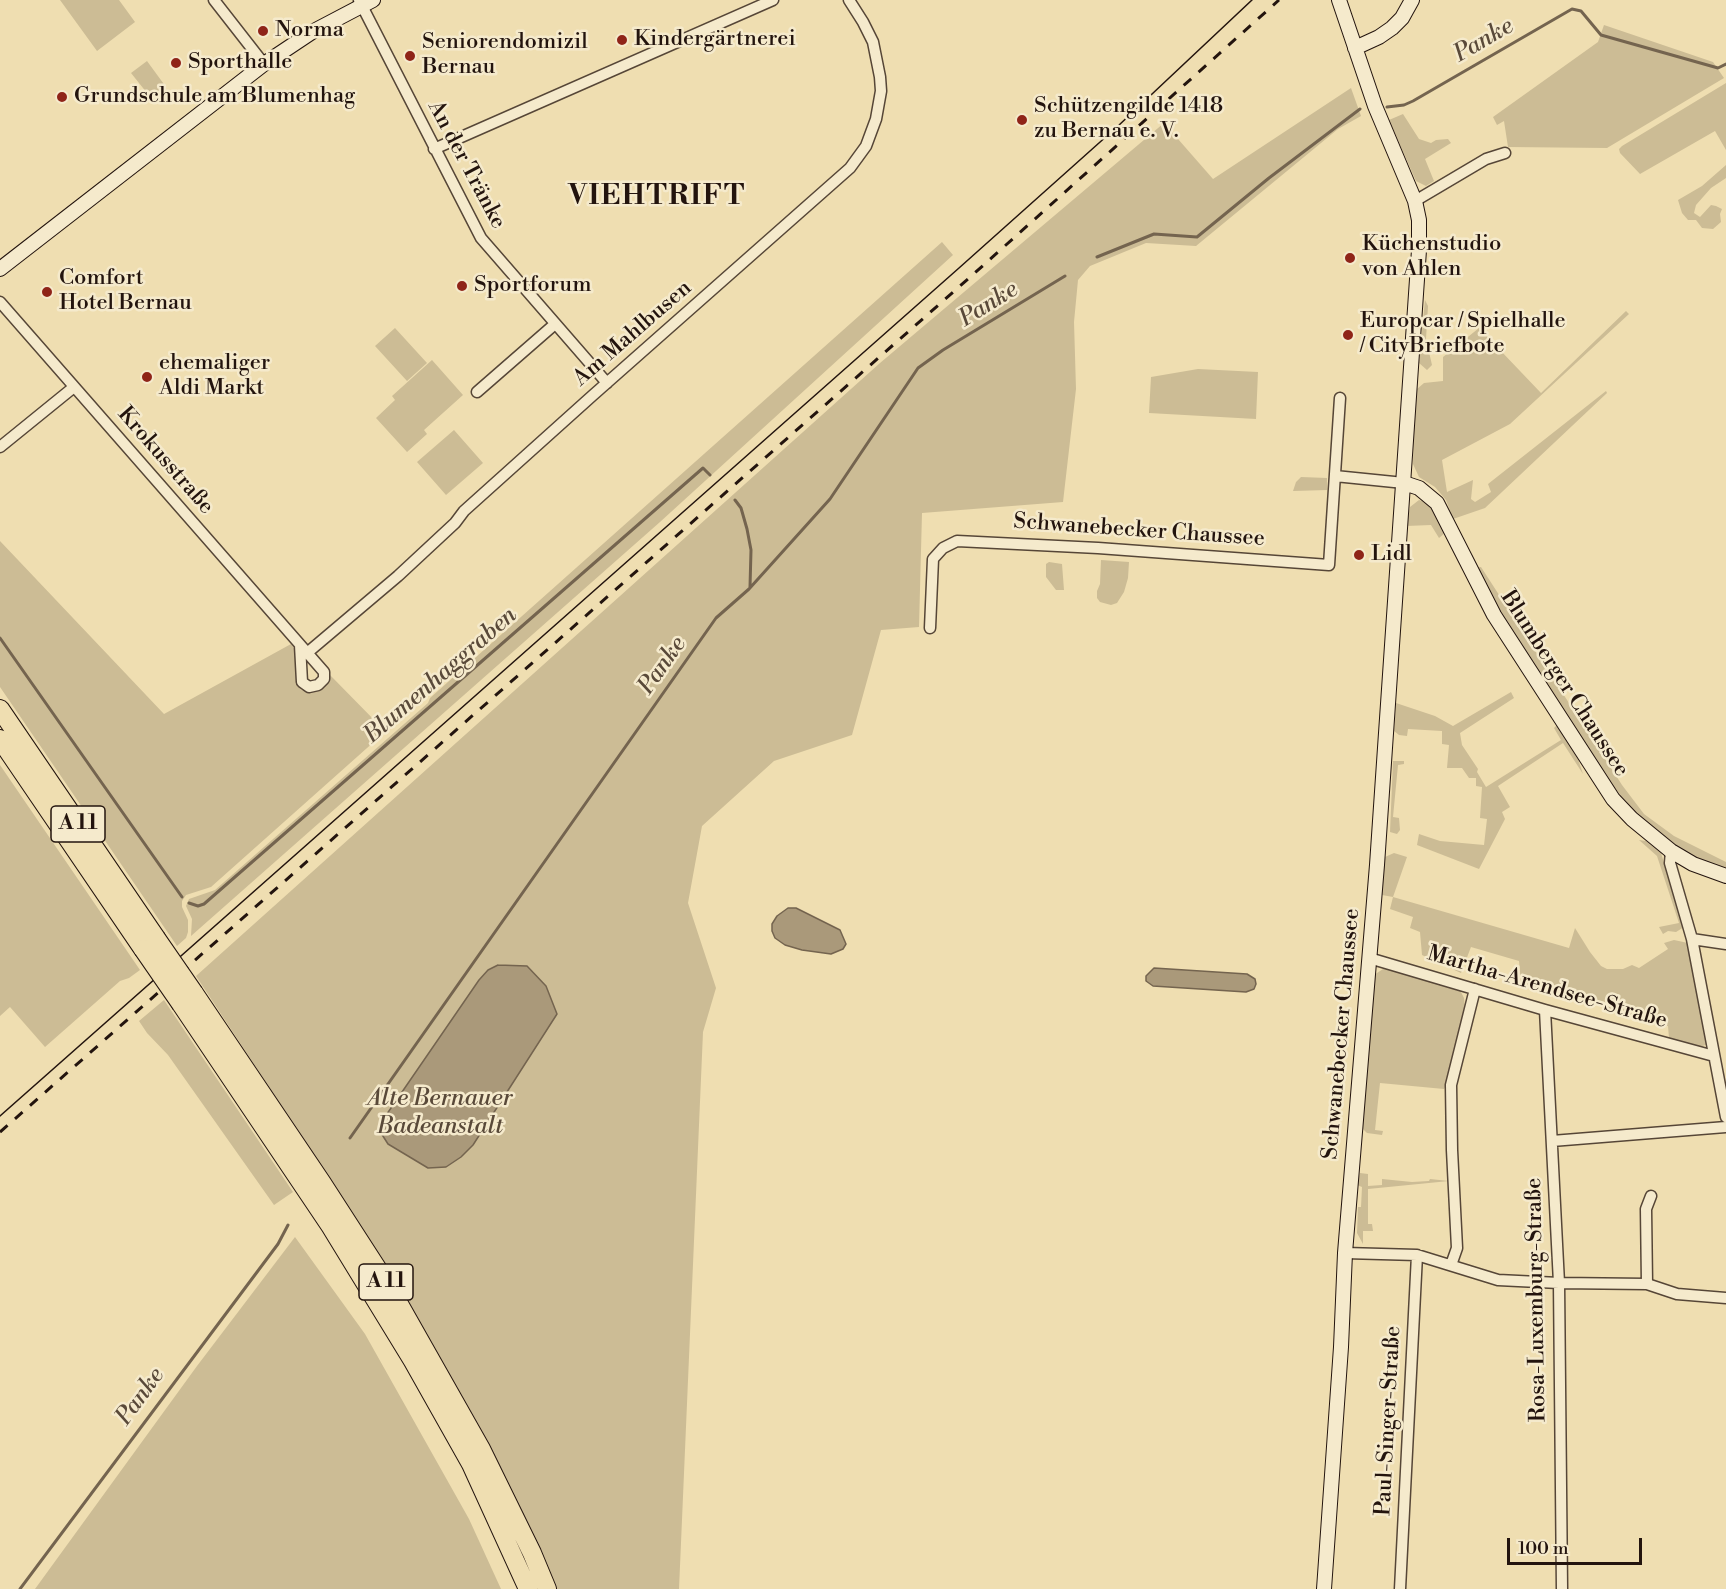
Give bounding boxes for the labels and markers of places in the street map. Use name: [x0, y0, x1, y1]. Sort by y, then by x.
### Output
place label: Norma: [275, 18, 344, 44]
marker: Norma: [256, 24, 270, 38]
place label: Kindergärtnerei: [634, 27, 796, 53]
place label: Seniorendomizil Bernau: [422, 30, 588, 82]
marker: Kindergärtnerei: [615, 33, 629, 47]
marker: Seniorendomizil Bernau: [403, 49, 417, 63]
place label: Sporthalle: [188, 50, 292, 76]
marker: Sporthalle: [169, 56, 183, 70]
place label: Grundschule am Blumenhag: [74, 84, 355, 110]
marker: Grundschule am Blumenhag: [55, 90, 69, 104]
place label: Schützengilde 1418 zu Bernau e. V.: [1034, 94, 1223, 146]
marker: Schützengilde 1418 zu Bernau e. V.: [1015, 113, 1029, 127]
place label: Küchenstudio von Ahlen: [1362, 232, 1501, 284]
marker: Küchenstudio von Ahlen: [1343, 251, 1357, 265]
place label: Comfort Hotel Bernau: [59, 266, 192, 318]
place label: Sportforum: [474, 273, 591, 299]
marker: Sportforum: [455, 279, 469, 293]
marker: Comfort Hotel Bernau: [40, 285, 54, 299]
place label: Europcar / Spielhalle / CityBriefbote: [1360, 309, 1566, 360]
marker: Europcar / Spielhalle / CityBriefbote: [1341, 328, 1355, 342]
place label: ehemaliger Aldi Markt: [159, 351, 270, 402]
marker: ehemaliger Aldi Markt: [140, 370, 154, 384]
place label: Lidl: [1371, 542, 1412, 568]
marker: Lidl: [1352, 548, 1366, 562]

